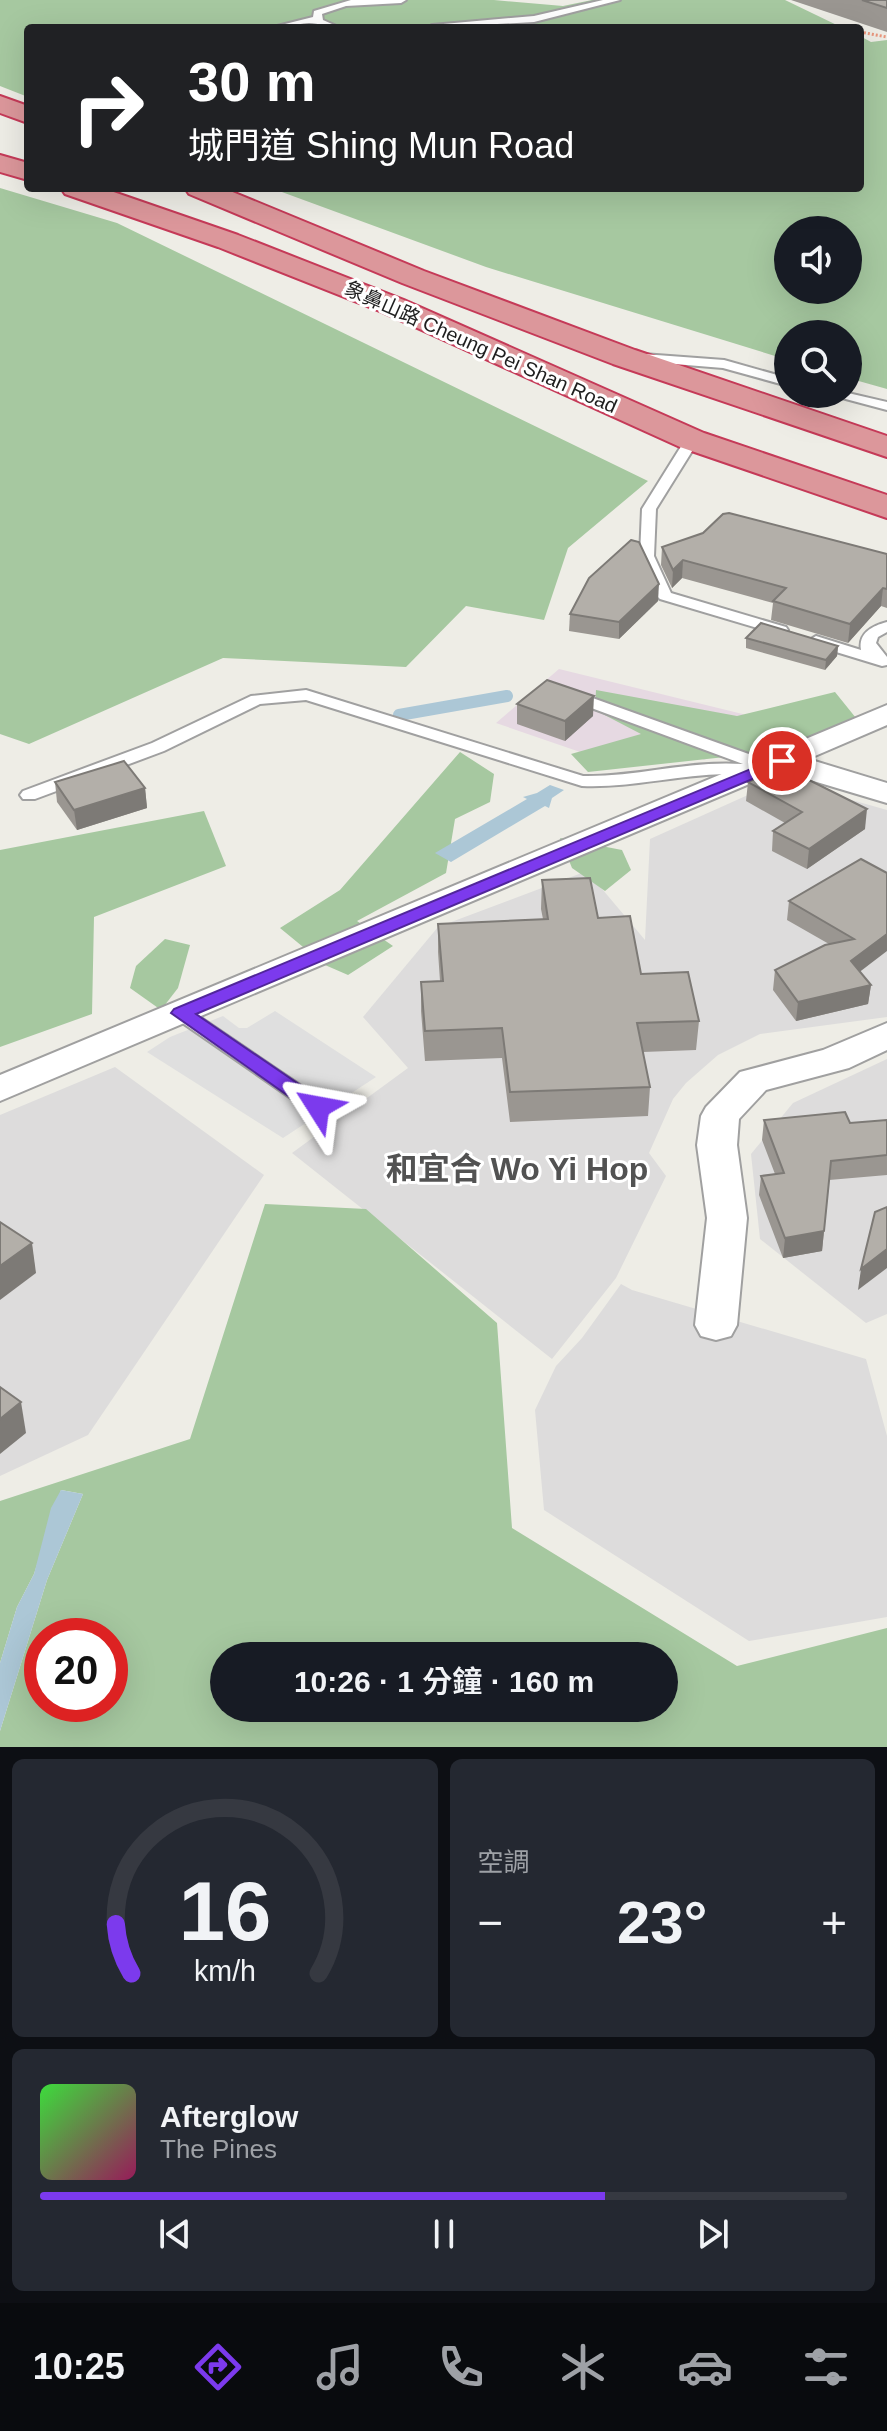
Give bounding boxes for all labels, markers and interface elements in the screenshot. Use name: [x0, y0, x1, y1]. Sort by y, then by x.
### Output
text: 30 m: [188, 50, 316, 113]
icon: right: [56, 56, 160, 160]
text: 城門道 Shing Mun Road: [188, 125, 574, 166]
map controls: [774, 216, 862, 408]
button: sound: [774, 216, 862, 304]
street label: 象鼻山路 Cheung Pei Shan Road: [341, 277, 621, 417]
button: search: [774, 320, 862, 408]
pin: [748, 727, 816, 795]
icon: arrive: [760, 739, 804, 783]
position arrow: [276, 1065, 360, 1149]
district label: 和宜合 Wo Yi Hop: [386, 1151, 648, 1187]
speed limit sign: 20: [24, 1618, 128, 1722]
text: 10:26 · 1 分鐘 · 160 m: [294, 1665, 594, 1698]
text: 空調: [478, 1847, 530, 1877]
text: 16: [178, 1865, 271, 1958]
text: 23°: [617, 1889, 708, 1956]
text: −: [478, 1898, 503, 1947]
text: +: [821, 1898, 847, 1947]
text: km/h: [194, 1955, 256, 1987]
text: Afterglow: [160, 2100, 298, 2133]
text: The Pines: [160, 2134, 277, 2164]
icon: previous: [153, 2212, 197, 2256]
icon: pause: [422, 2212, 466, 2256]
icon: next: [691, 2212, 735, 2256]
icon: directions: [190, 2339, 246, 2395]
icon: music: [312, 2339, 368, 2395]
icon: phone: [433, 2339, 489, 2395]
icon: climate: [555, 2339, 611, 2395]
icon: car: [677, 2339, 733, 2395]
icon: filters: [798, 2339, 854, 2395]
text: 10:25: [33, 2346, 125, 2387]

